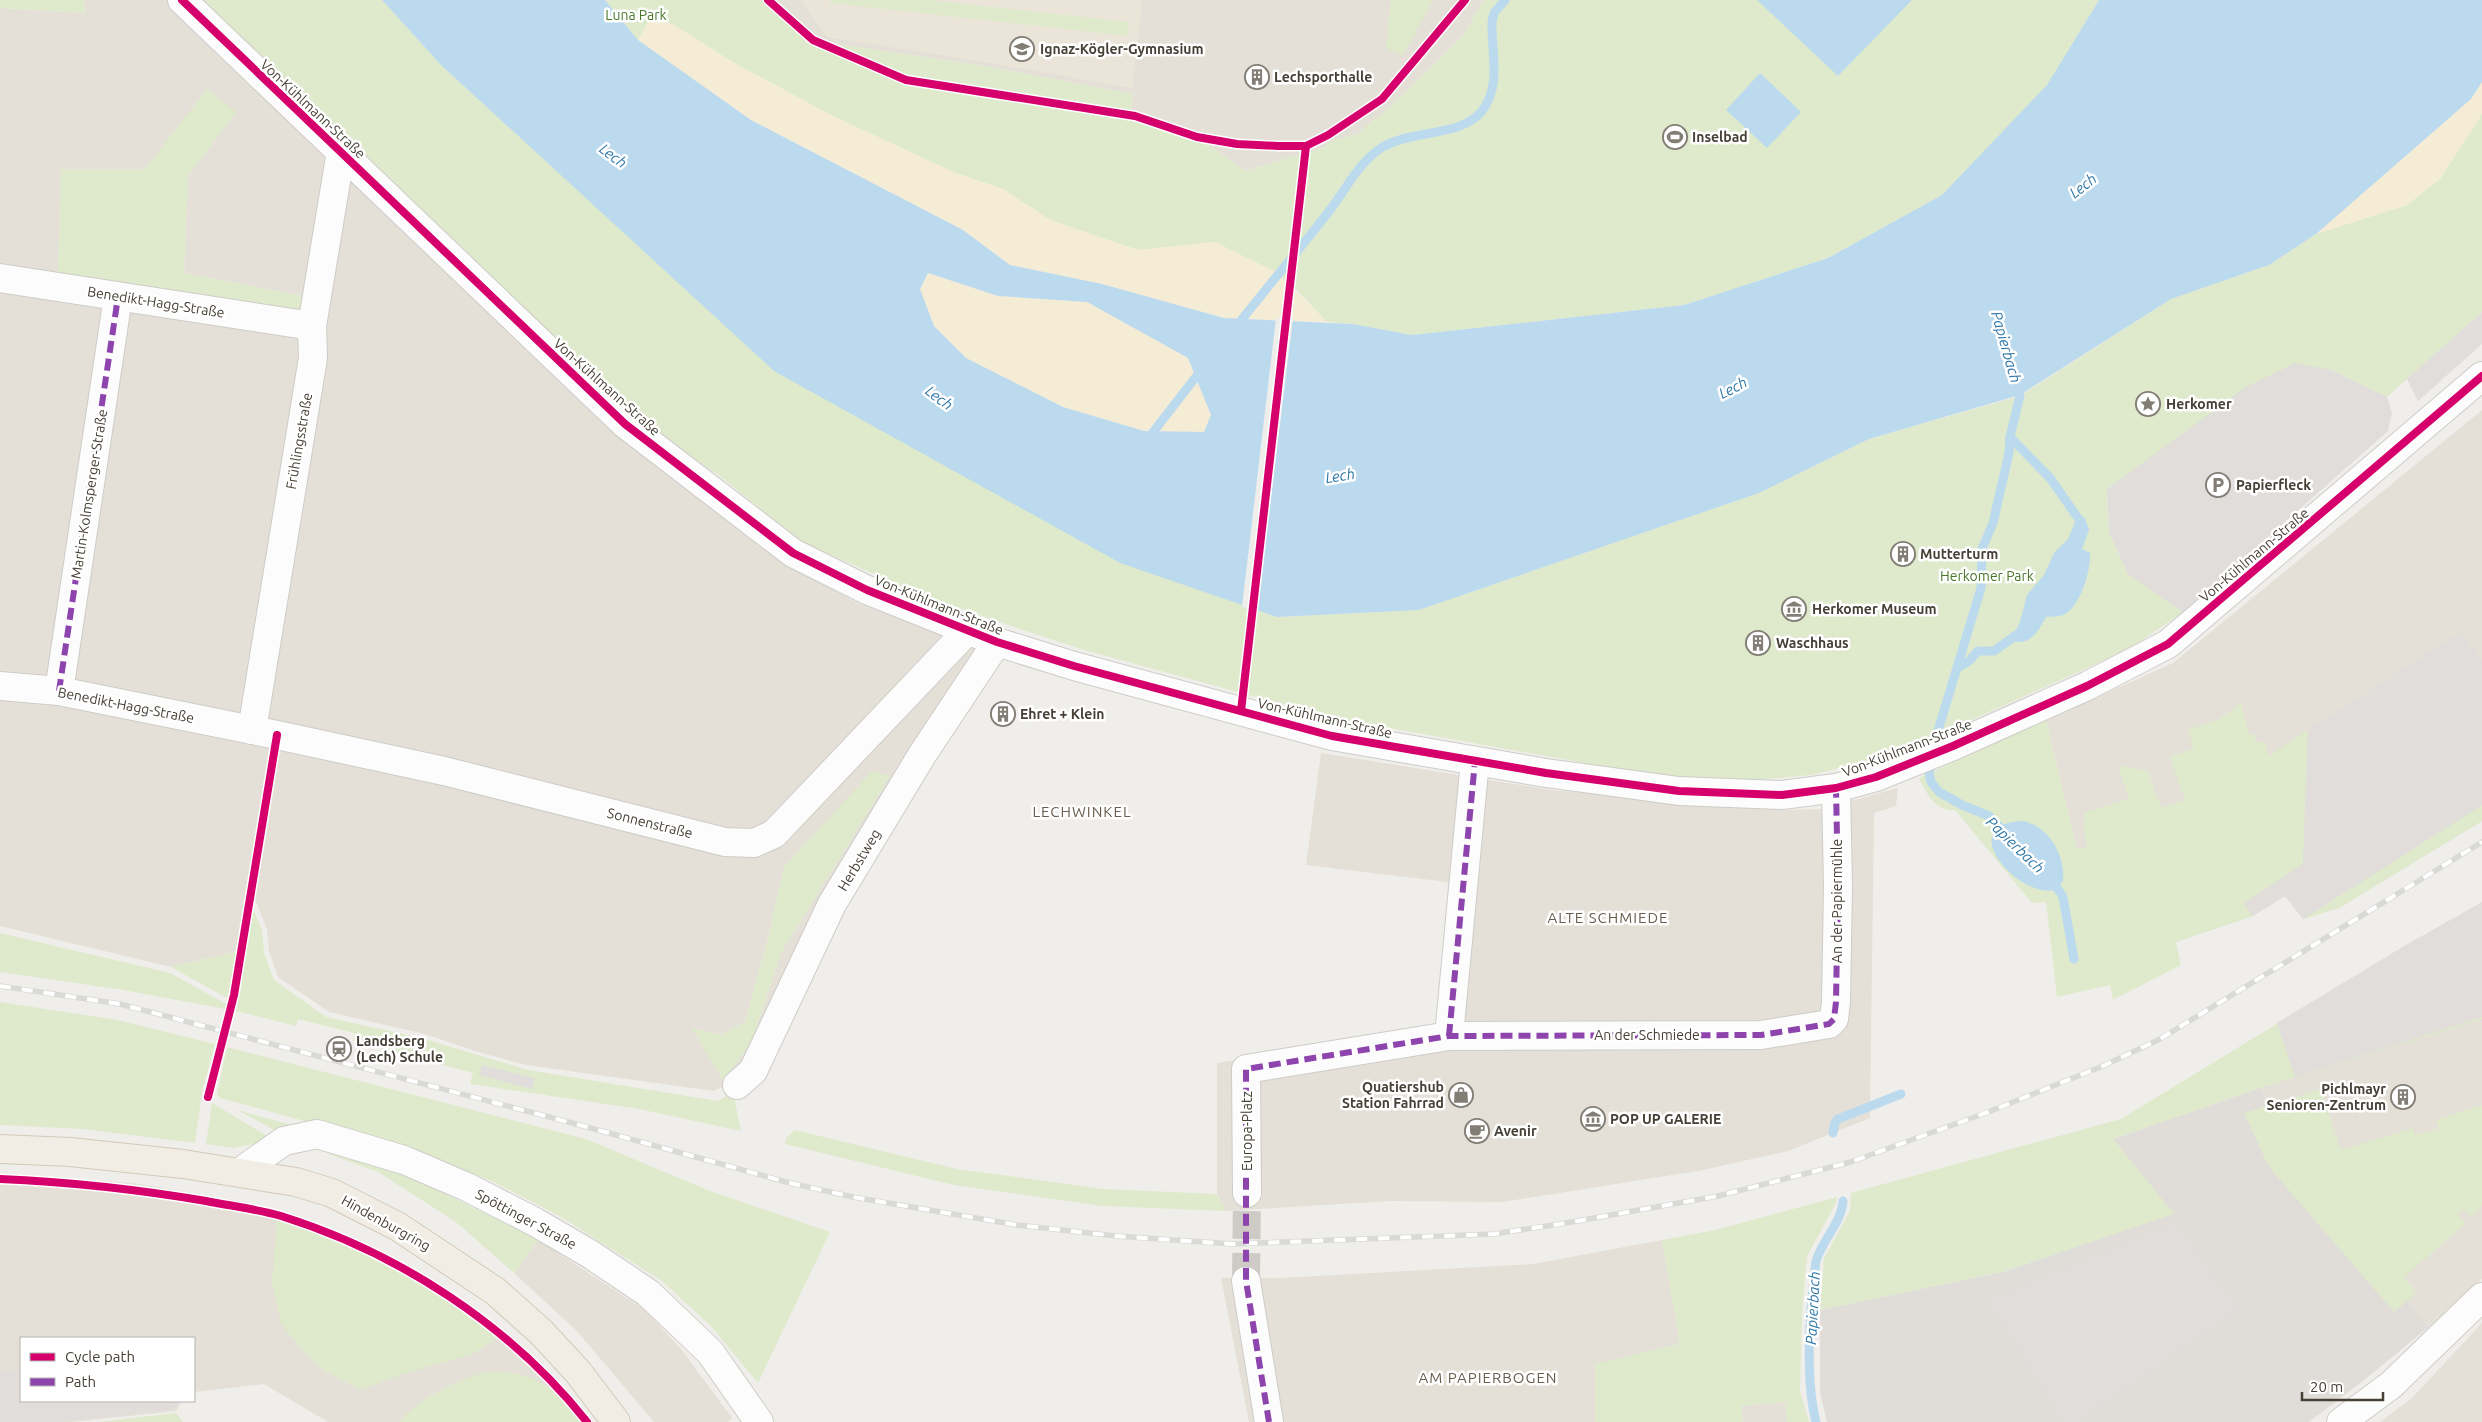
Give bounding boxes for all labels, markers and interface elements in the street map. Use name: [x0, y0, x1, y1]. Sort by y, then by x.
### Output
park label: Luna Park: [605, 7, 667, 23]
school or university icon: Ignaz-Kögler-Gymnasium: [1009, 36, 1035, 62]
place label: Ignaz-Kögler-Gymnasium: [1040, 41, 1204, 57]
street label: Von-Kühlmann-Straße: [257, 56, 369, 162]
building icon: Lechsporthalle: [1244, 64, 1270, 90]
place label: Lechsporthalle: [1274, 69, 1372, 85]
sports icon: Inselbad: [1662, 124, 1688, 150]
place label: Inselbad: [1692, 129, 1748, 145]
water label: Lech: [596, 140, 630, 171]
water label: Lech: [2066, 170, 2100, 201]
street label: Benedikt-Hagg-Straße: [86, 283, 226, 321]
water label: Papierbach: [1988, 309, 2025, 385]
street label: Von-Kühlmann-Straße: [551, 335, 663, 439]
water label: Lech: [1716, 373, 1750, 402]
water label: Lech: [922, 382, 956, 413]
street label: Frühlingsstraße: [283, 391, 315, 491]
place icon: Herkomer: [2135, 391, 2161, 417]
place label: Herkomer: [2166, 396, 2232, 412]
street label: Martin-Kolmsperger-Straße: [68, 408, 110, 580]
water label: Lech: [1324, 465, 1356, 486]
parking icon: Papierfleck: [2205, 472, 2231, 498]
place label: Papierfleck: [2236, 477, 2311, 493]
street label: Von-Kühlmann-Straße: [2196, 505, 2312, 605]
building icon: Mutterturm: [1890, 541, 1916, 567]
place label: Mutterturm: [1920, 546, 1998, 562]
park label: Herkomer Park: [1940, 568, 2034, 584]
street label: Von-Kühlmann-Straße: [872, 572, 1006, 638]
museum icon: Herkomer Museum: [1781, 596, 1807, 622]
place label: Herkomer Museum: [1812, 601, 1937, 617]
building icon: Waschhaus: [1745, 630, 1771, 656]
place label: Waschhaus: [1776, 635, 1849, 651]
street label: Benedikt-Hagg-Straße: [56, 684, 196, 726]
street label: Von-Kühlmann-Straße: [1256, 695, 1394, 741]
building icon: Ehret + Klein: [990, 701, 1016, 727]
place label: Ehret + Klein: [1020, 706, 1105, 722]
street label: Von-Kühlmann-Straße: [1840, 716, 1974, 780]
district label: LECHWINKEL: [1032, 803, 1132, 820]
street label: Sonnenstraße: [606, 805, 694, 841]
water label: Papierbach: [1983, 813, 2048, 876]
street label: Herbstweg: [834, 826, 884, 894]
street label: An der Papiermühle: [1829, 839, 1845, 963]
district label: ALTE SCHMIEDE: [1548, 909, 1668, 926]
street label: An der Schmiede: [1594, 1027, 1700, 1043]
place label: Landsberg (Lech) Schule: [356, 1033, 443, 1065]
station icon: Landsberg (Lech) Schule: [326, 1036, 352, 1062]
place label: Quatiershub Station Fahrrad: [1342, 1079, 1444, 1111]
place label: Pichlmayr Senioren-Zentrum: [2267, 1081, 2386, 1113]
shop icon: Quatiershub Station Fahrrad: [1448, 1082, 1474, 1108]
building icon: Pichlmayr Senioren-Zentrum: [2390, 1084, 2416, 1110]
street label: Europa-Platz: [1239, 1091, 1255, 1171]
museum icon: POP UP GALERIE: [1580, 1106, 1606, 1132]
place label: POP UP GALERIE: [1610, 1111, 1721, 1127]
cafe icon: Avenir: [1464, 1118, 1490, 1144]
place label: Avenir: [1494, 1123, 1537, 1139]
street label: Spöttinger Straße: [473, 1186, 579, 1252]
street label: Hindenburgring: [339, 1192, 433, 1254]
water label: Papierbach: [1802, 1271, 1823, 1345]
legend: [20, 1337, 195, 1402]
text: Cycle path: [65, 1348, 135, 1365]
district label: AM PAPIERBOGEN: [1418, 1369, 1558, 1386]
scale bar: [2302, 1370, 2383, 1402]
text: Path: [65, 1373, 96, 1390]
text: 20 m: [2310, 1378, 2343, 1395]

